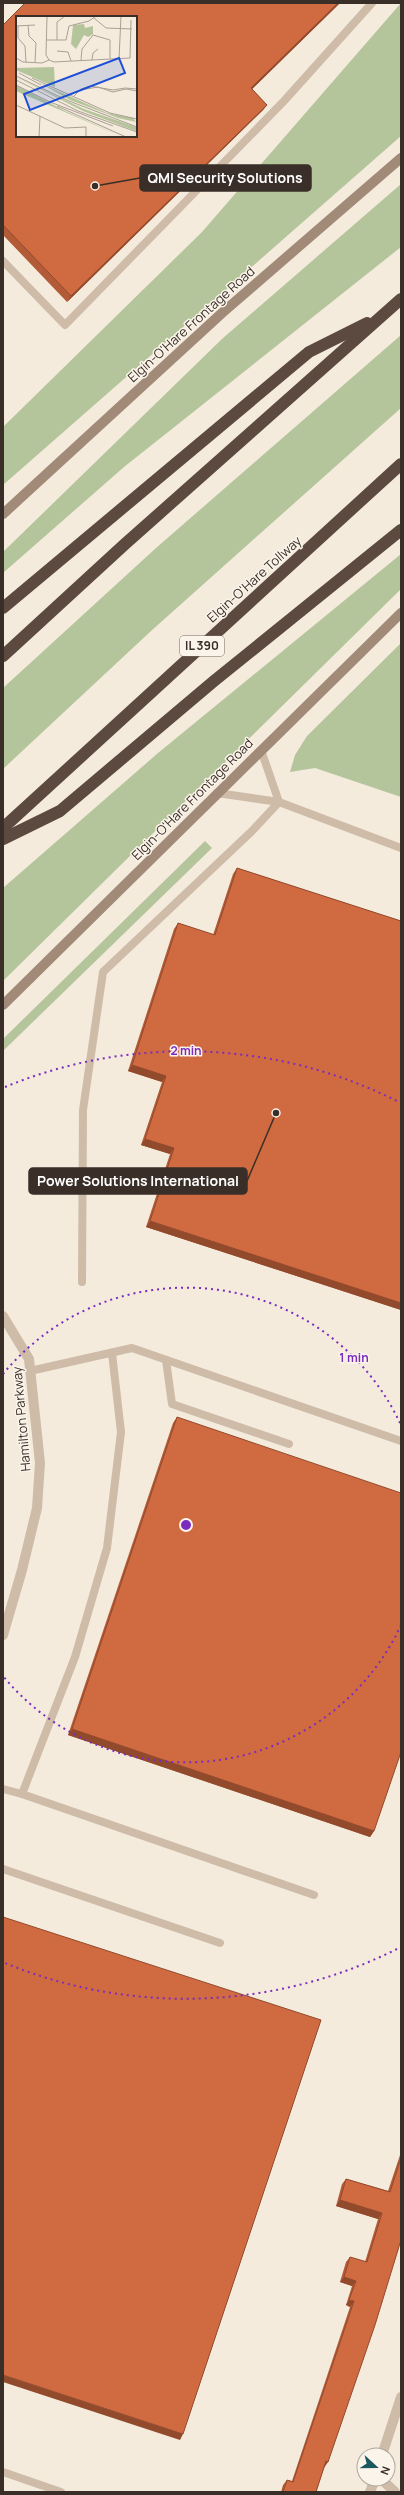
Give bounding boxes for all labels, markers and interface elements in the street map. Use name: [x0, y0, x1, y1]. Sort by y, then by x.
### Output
inset map: [16, 16, 137, 137]
callout: QMI Security Solutions: [140, 165, 311, 191]
text: QMI Security Solutions: [147, 168, 303, 187]
street label: Elgin-O'Hare Frontage Road: [124, 262, 258, 386]
street label: Elgin-O'Hare Tollway: [203, 532, 305, 626]
road number: IL 390: [180, 636, 224, 656]
street label: Elgin-O'Hare Frontage Road: [127, 734, 257, 864]
text: 2 min: [170, 1042, 202, 1059]
callout: Power Solutions International: [29, 1168, 247, 1194]
text: Power Solutions International: [37, 1171, 239, 1190]
text: 1 min: [339, 1349, 369, 1366]
street label: Hamilton Parkway: [7, 1366, 35, 1472]
centre of rings: [179, 1518, 193, 1532]
north arrow: [356, 2447, 396, 2487]
text: N: [377, 2464, 394, 2477]

